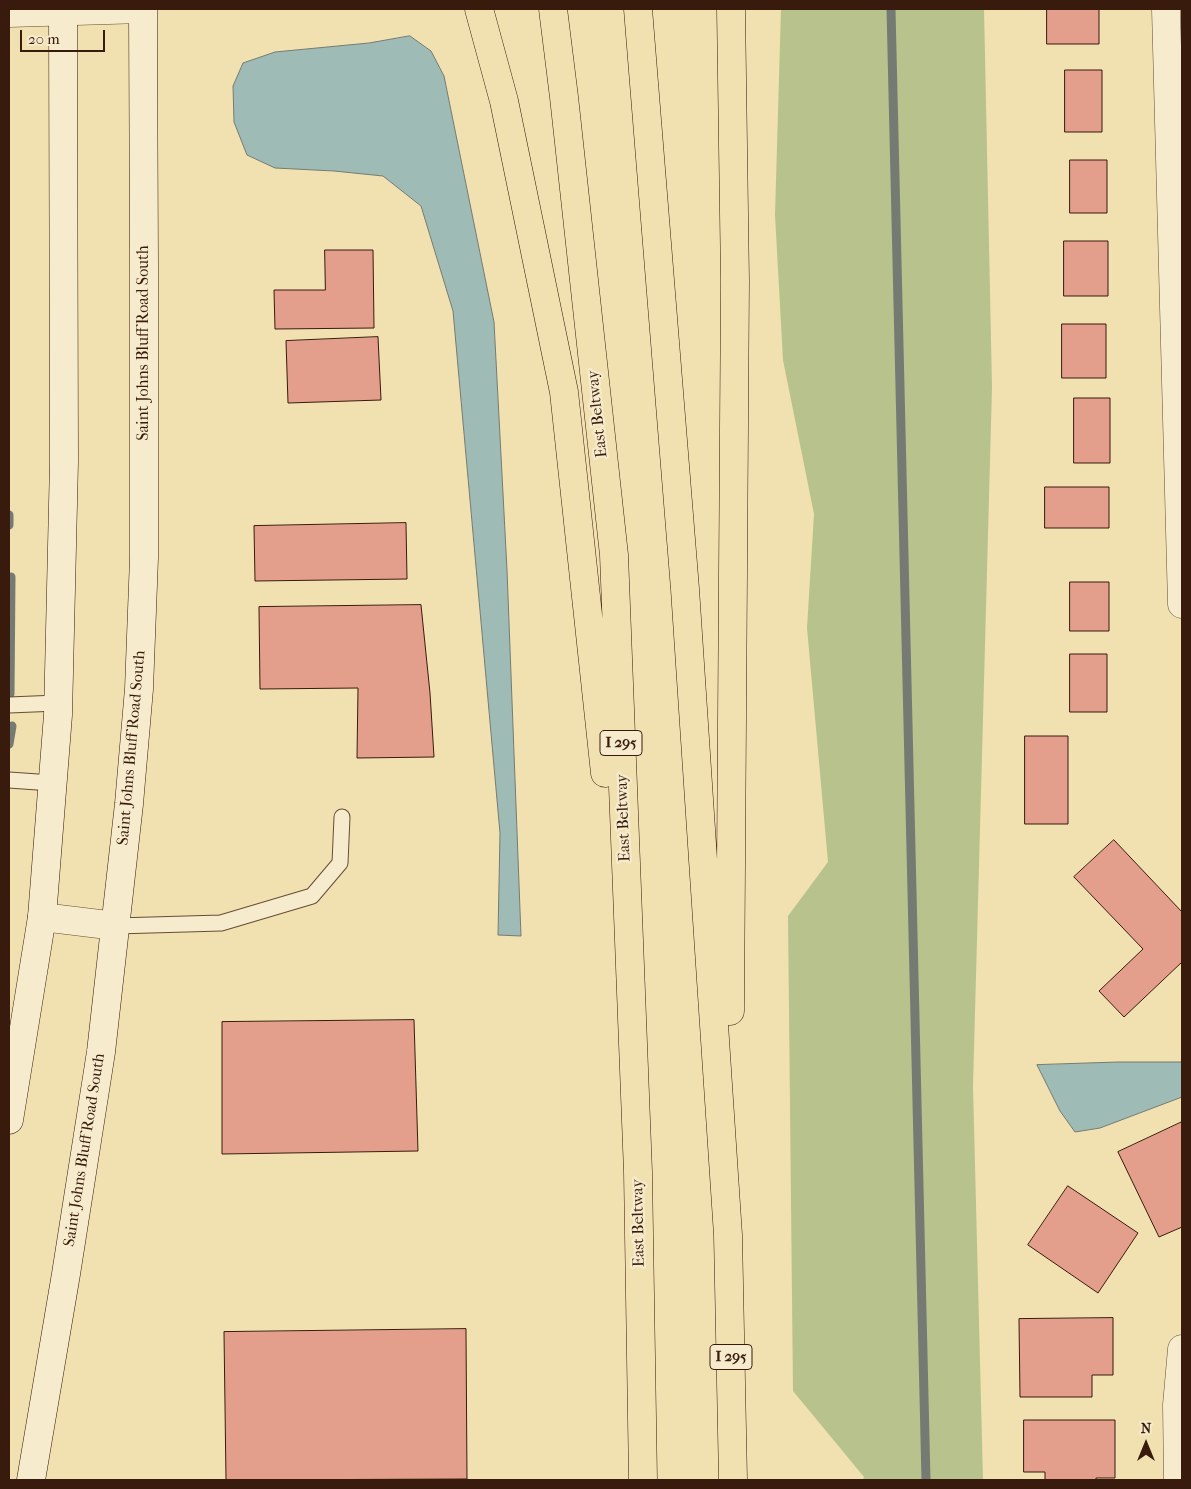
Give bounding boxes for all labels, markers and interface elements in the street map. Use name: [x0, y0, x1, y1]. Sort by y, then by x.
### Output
scale bar: [22, 20, 108, 52]
text: 20 m: [28, 30, 60, 48]
street label: Saint Johns Bluff Road South: [134, 245, 154, 441]
street label: East Beltway: [584, 369, 612, 459]
street label: Saint Johns Bluff Road South: [114, 650, 150, 846]
road number: I 295: [600, 730, 642, 756]
street label: East Beltway: [613, 774, 635, 862]
street label: Saint Johns Bluff Road South: [60, 1052, 110, 1248]
street label: East Beltway: [629, 1179, 649, 1267]
road number: I 295: [710, 1344, 752, 1370]
north arrow: [1121, 1419, 1171, 1469]
text: N: [1141, 1420, 1151, 1437]

